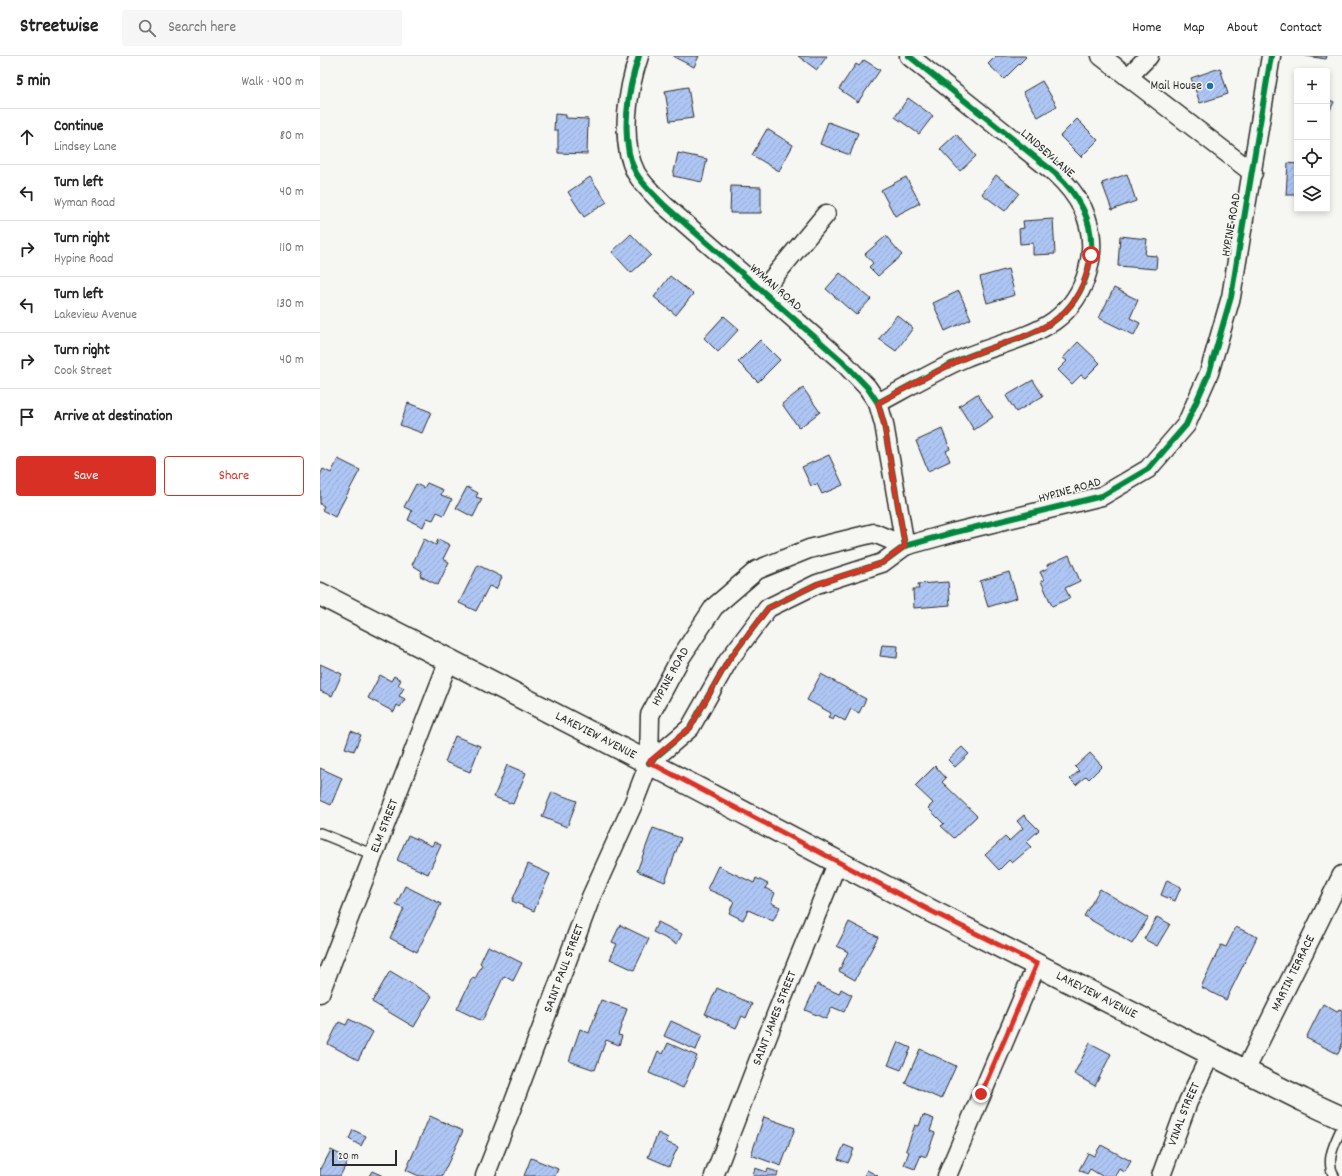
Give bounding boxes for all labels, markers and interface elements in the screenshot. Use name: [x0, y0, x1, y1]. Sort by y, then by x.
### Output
search box: [122, 10, 402, 46]
text: Streetwise: [20, 14, 98, 41]
icon: search: [136, 17, 158, 39]
text: Search here: [168, 17, 236, 39]
text: Home: [1132, 18, 1161, 38]
text: Map: [1183, 18, 1205, 38]
text: About: [1227, 18, 1258, 38]
text: Contact: [1280, 18, 1322, 38]
map controls: [1294, 68, 1330, 212]
button: +: [1294, 68, 1330, 104]
text: 5 min: [16, 70, 50, 94]
text: Walk · 400 m: [242, 73, 304, 92]
place label: Mail House: [1151, 77, 1202, 96]
marker: Mail House: [1205, 81, 1215, 91]
button: −: [1294, 104, 1330, 140]
text: Continue: [54, 116, 103, 138]
street label: LINDSEY LANE: [1016, 125, 1078, 183]
icon: ahead: [16, 126, 38, 148]
text: 80 m: [280, 127, 304, 146]
text: Lindsey Lane: [54, 138, 116, 157]
button: locate: [1294, 140, 1330, 176]
text: Turn left: [54, 172, 103, 194]
button: layers: [1294, 176, 1330, 212]
icon: left: [16, 182, 38, 204]
text: 40 m: [280, 183, 304, 202]
street label: HYPINE ROAD: [1217, 191, 1247, 258]
text: Wyman Road: [54, 194, 115, 213]
text: Turn right: [54, 228, 110, 250]
icon: right: [16, 238, 38, 260]
text: 110 m: [279, 239, 304, 258]
route start: [1082, 246, 1100, 264]
text: Hypine Road: [54, 250, 113, 269]
street label: WYMAN ROAD: [745, 260, 806, 316]
text: Turn left: [54, 284, 103, 306]
icon: left: [16, 294, 38, 316]
text: 130 m: [276, 295, 304, 314]
text: Lakeview Avenue: [54, 306, 137, 325]
text: Turn right: [54, 340, 110, 362]
icon: right: [16, 350, 38, 372]
text: 40 m: [280, 351, 304, 370]
text: Cook Street: [54, 362, 112, 381]
icon: arrive: [16, 406, 38, 428]
text: Arrive at destination: [54, 406, 172, 428]
button: Save: [16, 456, 156, 496]
button: Share: [164, 456, 304, 496]
street label: HYPINE ROAD: [1037, 473, 1104, 509]
street label: HYPINE ROAD: [647, 643, 695, 710]
street label: LAKEVIEW AVENUE: [552, 707, 640, 764]
street label: ELM STREET: [366, 796, 404, 856]
street label: SAINT PAUL STREET: [539, 922, 589, 1016]
street label: MARTIN TERRACE: [1266, 932, 1320, 1015]
street label: LAKEVIEW AVENUE: [1052, 967, 1140, 1024]
street label: SAINT JAMES STREET: [748, 968, 802, 1068]
street label: VINAL STREET: [1163, 1079, 1205, 1148]
route end: [972, 1085, 990, 1103]
scale bar: [332, 1148, 397, 1167]
text: 20 m: [338, 1149, 359, 1165]

